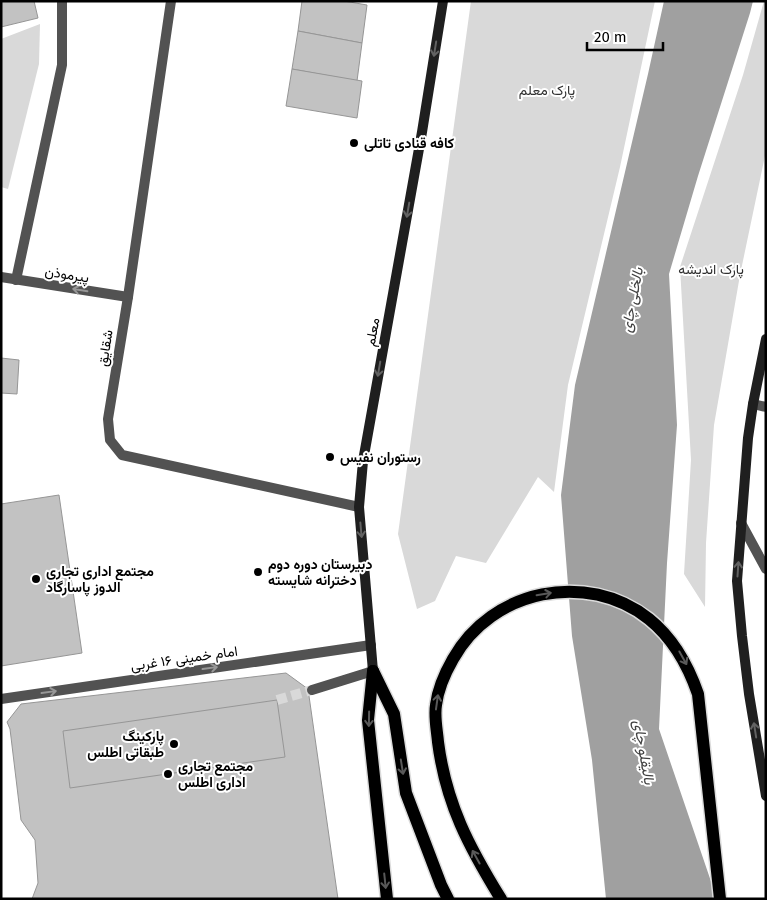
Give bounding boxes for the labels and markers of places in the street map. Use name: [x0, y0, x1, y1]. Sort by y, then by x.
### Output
place label: کافه قنادی تاتلی: [364, 135, 454, 152]
marker: کافه قنادی تاتلی: [348, 137, 360, 149]
place label: رستوران نفیس: [340, 449, 421, 466]
marker: رستوران نفیس: [324, 451, 336, 463]
place label: دبیرستان دوره دوم دخترانه شایسته: [268, 556, 372, 589]
place label: مجتمع اداری تجاری الدوز پاسارگاد: [46, 563, 154, 597]
marker: دبیرستان دوره دوم دخترانه شایسته: [252, 566, 264, 578]
marker: مجتمع اداری تجاری الدوز پاسارگاد: [30, 573, 42, 585]
place label: پارکینگ طبقاتی اطلس: [87, 728, 164, 761]
marker: پارکینگ طبقاتی اطلس: [168, 738, 180, 750]
place label: مجتمع تجاری اداری اطلس: [178, 758, 253, 791]
marker: مجتمع تجاری اداری اطلس: [162, 768, 174, 780]

